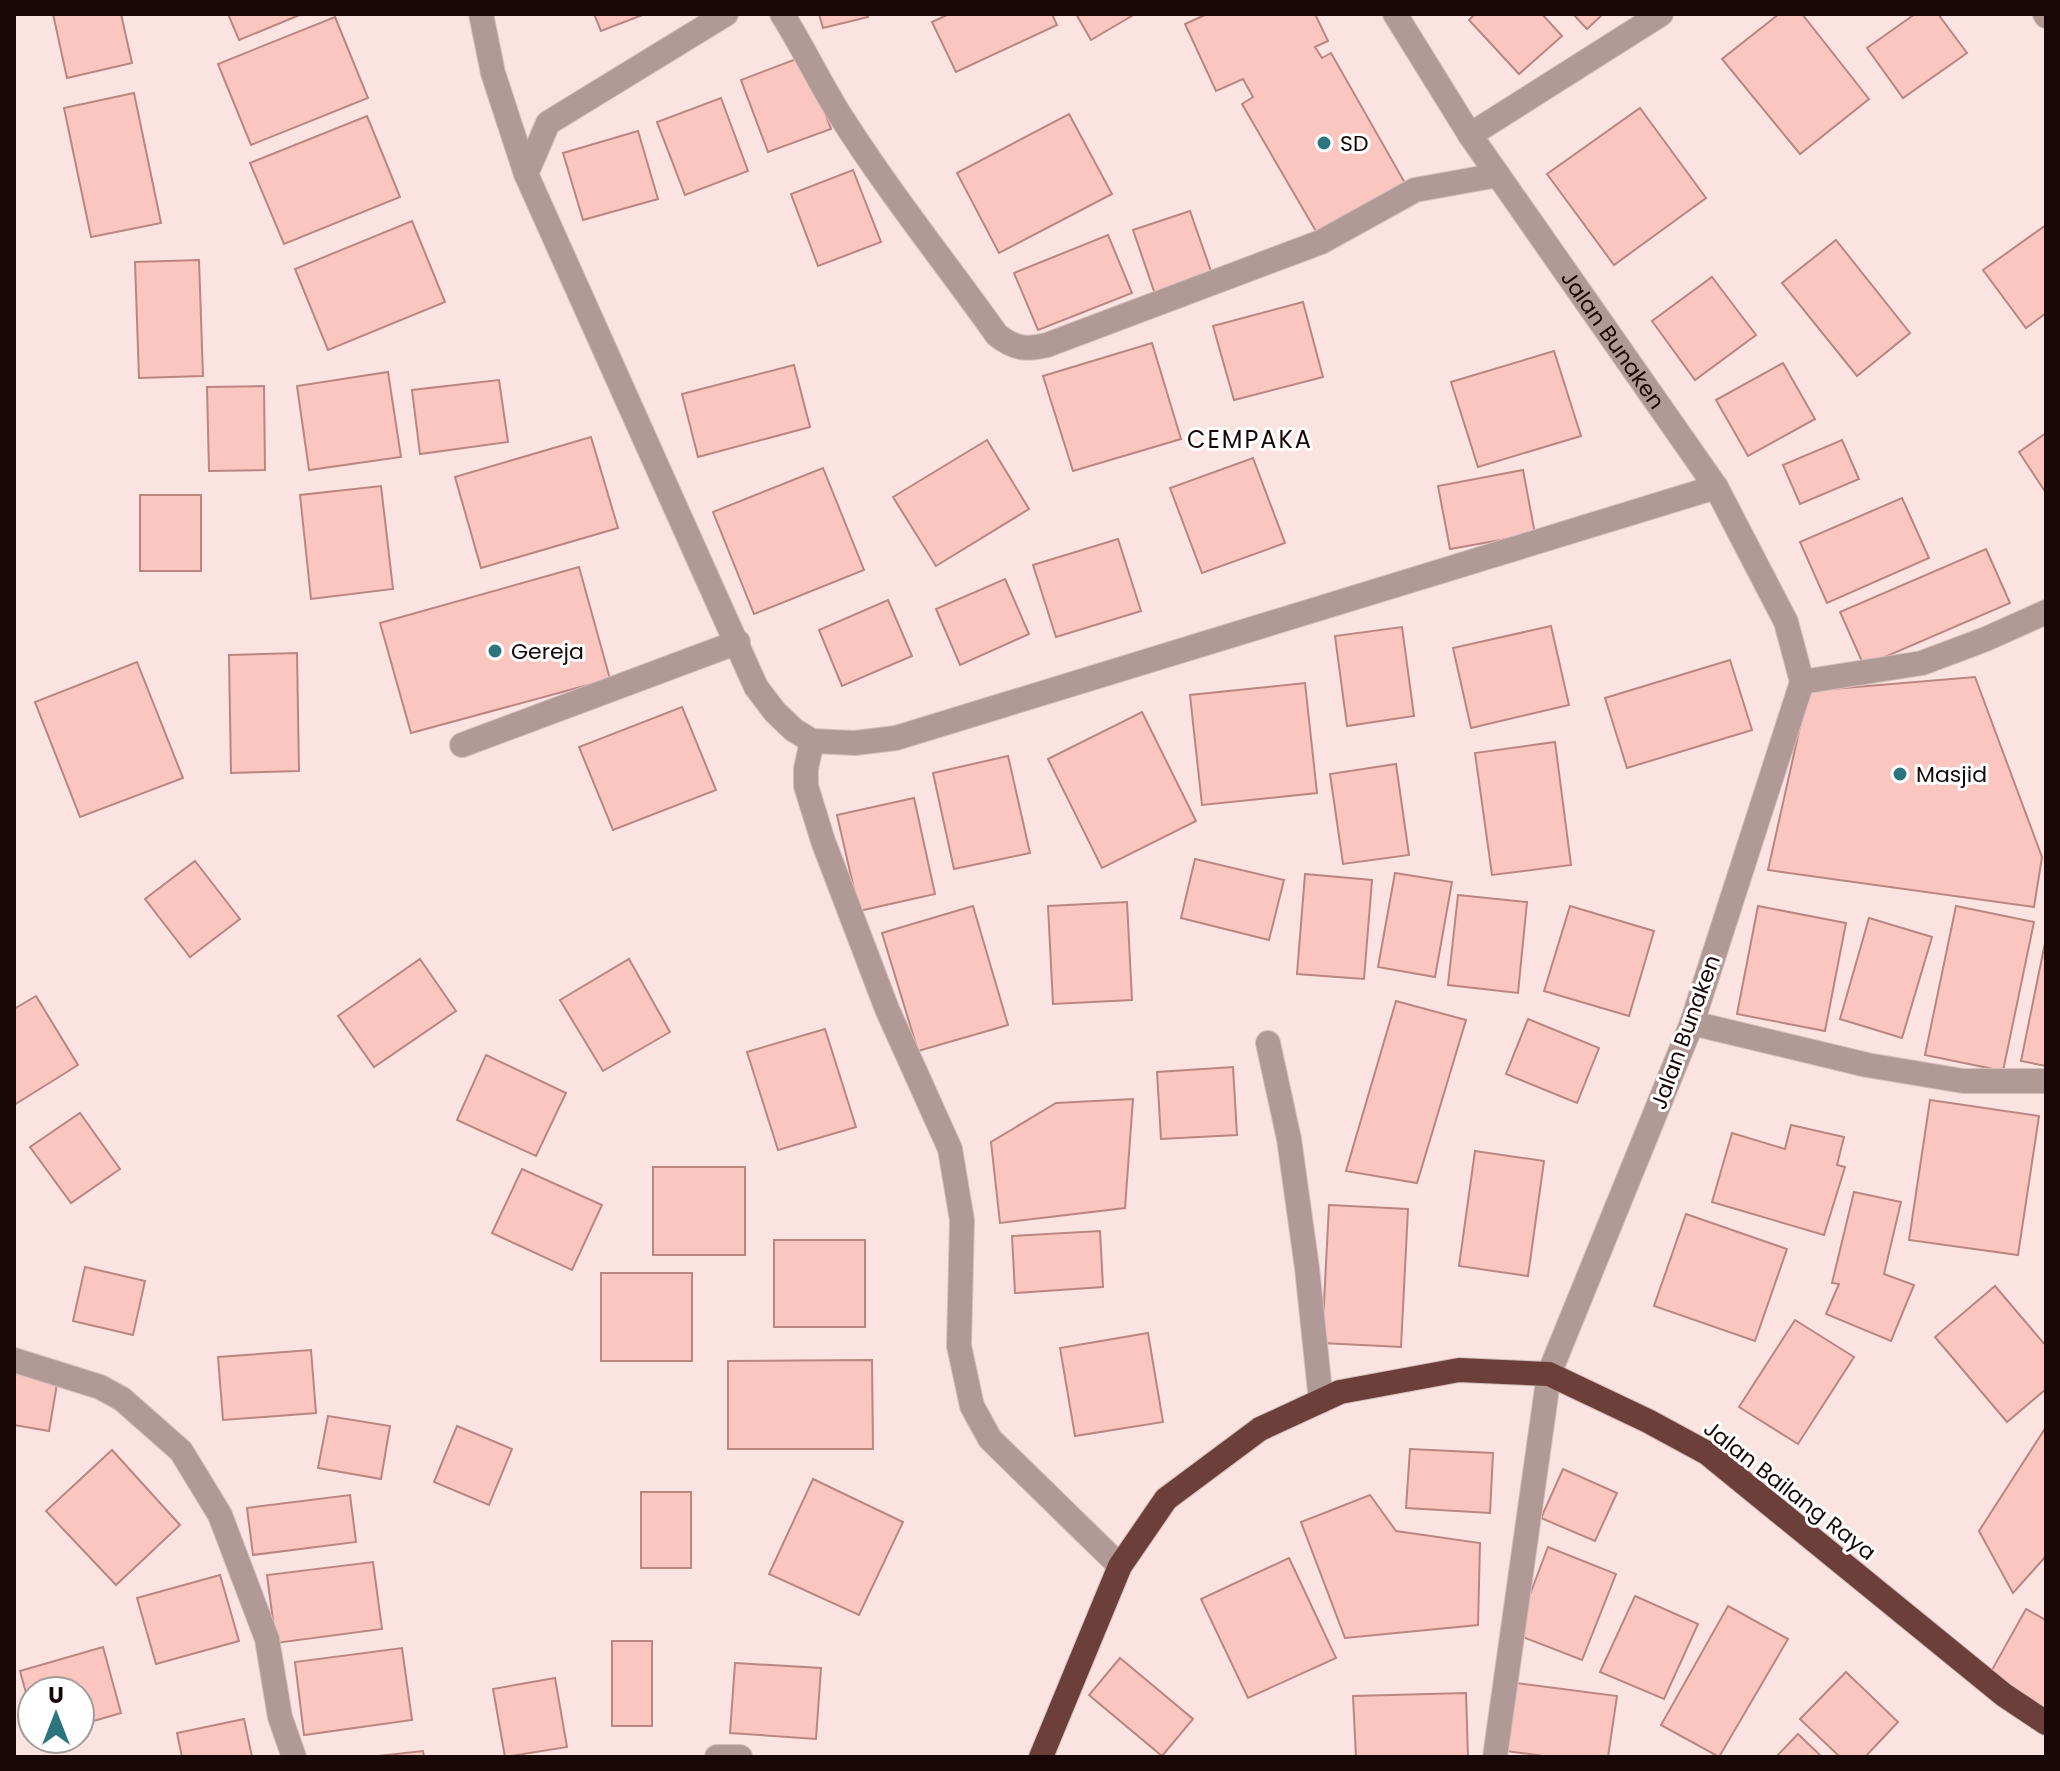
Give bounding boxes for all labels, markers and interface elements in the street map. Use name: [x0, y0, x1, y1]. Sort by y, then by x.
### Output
place label: SD: [1340, 128, 1368, 159]
marker: SD: [1315, 134, 1333, 152]
street label: Jalan Bunaken: [1553, 264, 1672, 415]
district label: CEMPAKA: [1187, 423, 1313, 456]
place label: Gereja: [511, 636, 584, 667]
marker: Gereja: [486, 642, 504, 660]
place label: Masjid: [1916, 759, 1987, 790]
marker: Masjid: [1891, 765, 1909, 783]
street label: Jalan Bunaken: [1643, 951, 1728, 1114]
street label: Jalan Bailang Raya: [1697, 1413, 1882, 1568]
north arrow: [16, 1675, 96, 1755]
text: U: [48, 1680, 64, 1711]

